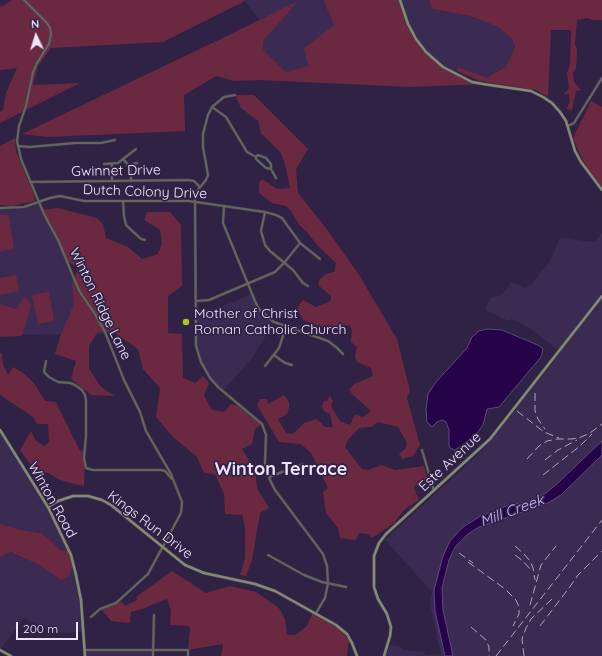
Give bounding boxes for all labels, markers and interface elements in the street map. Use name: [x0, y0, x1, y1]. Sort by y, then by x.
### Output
north arrow: [16, 16, 56, 56]
text: N: [31, 17, 40, 31]
street label: Gwinnet Drive: [71, 162, 161, 180]
street label: Dutch Colony Drive: [83, 181, 207, 203]
street label: Winton Ridge Lane: [66, 245, 134, 363]
place label: Mother of Christ Roman Catholic Church: [194, 306, 346, 338]
marker: Mother of Christ Roman Catholic Church: [181, 317, 191, 327]
street label: Este Avenue: [415, 429, 485, 495]
street label: Winton Road: [24, 459, 80, 541]
district label: Winton Terrace: [215, 459, 347, 481]
street label: Kings Run Drive: [104, 487, 196, 563]
water label: Mill Creek: [478, 491, 546, 531]
scale bar: [18, 614, 80, 640]
text: 200 m: [23, 621, 58, 636]

